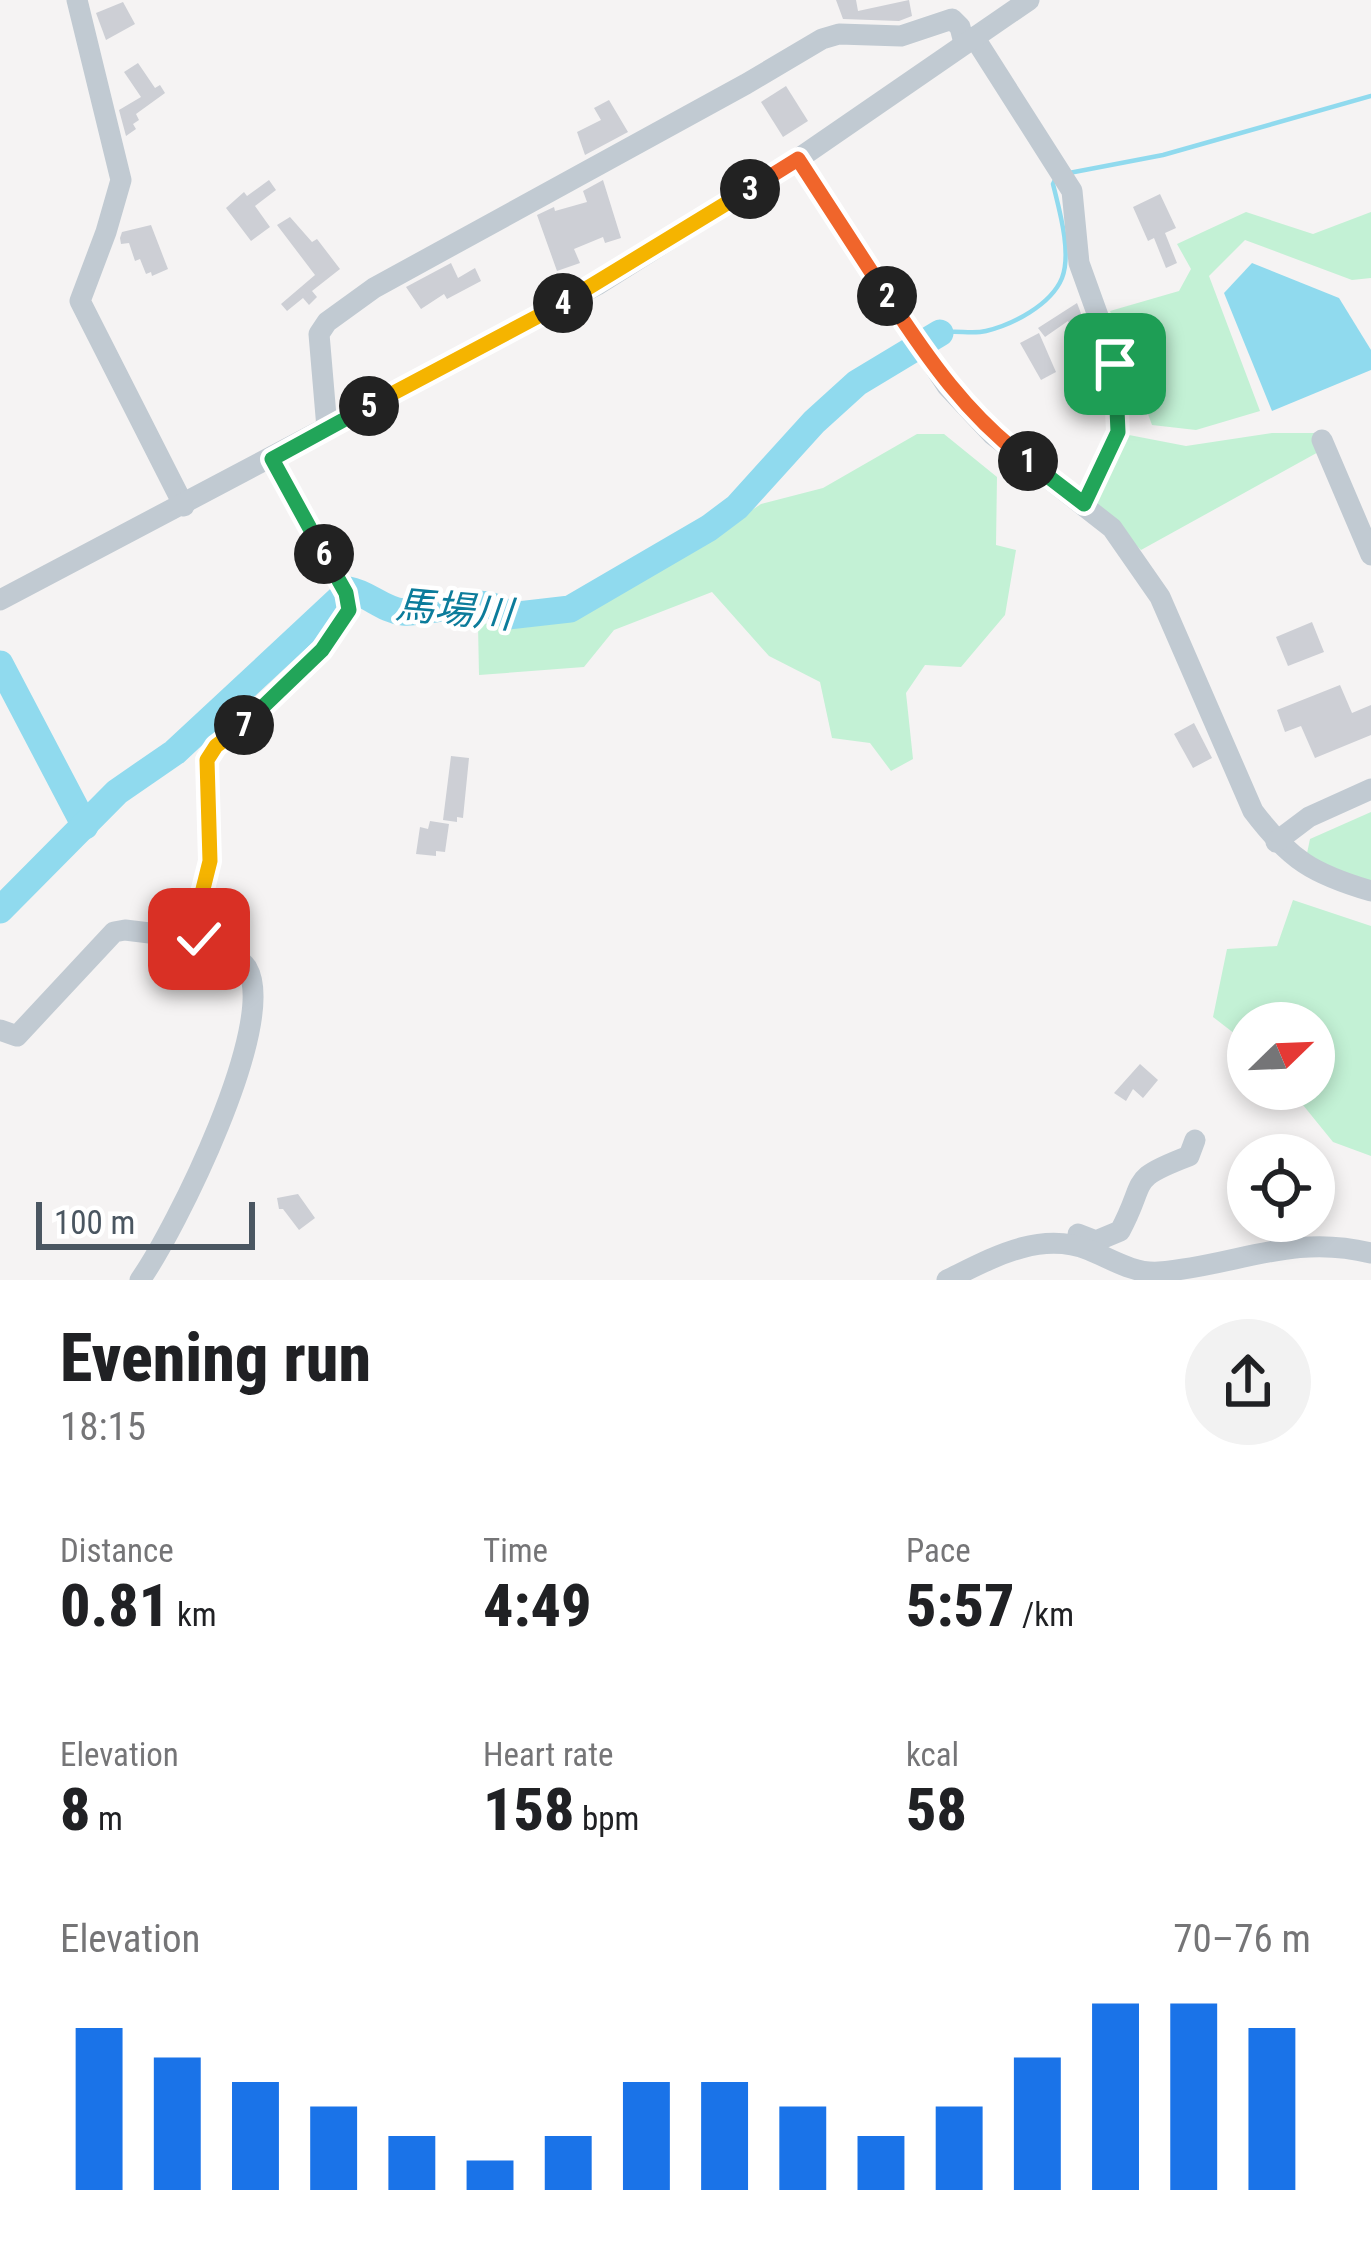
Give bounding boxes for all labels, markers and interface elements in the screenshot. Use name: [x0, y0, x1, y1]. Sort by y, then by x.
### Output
pin: 3: [720, 159, 780, 219]
text: 3: [742, 169, 758, 208]
pin: 2: [857, 266, 917, 326]
pin: 4: [533, 273, 593, 333]
text: 2: [879, 276, 895, 315]
text: 4: [555, 283, 571, 322]
pin: [1064, 313, 1166, 415]
icon: arrive: [1082, 331, 1148, 397]
pin: 5: [339, 376, 399, 436]
text: 5: [361, 386, 377, 425]
pin: 1: [998, 431, 1058, 491]
text: 1: [1020, 441, 1036, 480]
pin: 6: [294, 524, 354, 584]
text: 6: [316, 534, 332, 573]
water label: 馬場川: [394, 582, 518, 638]
pin: 7: [214, 695, 274, 755]
text: 7: [236, 705, 252, 744]
pin: [148, 888, 250, 990]
icon: check: [166, 906, 232, 972]
north arrow: [1227, 1002, 1335, 1110]
map controls: [1227, 1002, 1335, 1242]
button: locate: [1227, 1134, 1335, 1242]
scale bar: [36, 1196, 255, 1249]
text: 100 m: [54, 1203, 135, 1242]
button: share: [1185, 1319, 1311, 1445]
text: Evening run: [60, 1320, 371, 1397]
text: 18:15: [60, 1404, 146, 1450]
text: Distance: [60, 1531, 174, 1570]
text: Time: [483, 1531, 548, 1570]
text: Pace: [906, 1531, 971, 1570]
text: 0.81: [60, 1570, 169, 1641]
text: 4:49: [483, 1570, 591, 1641]
text: 5:57: [906, 1570, 1014, 1641]
text: km: [169, 1595, 217, 1634]
text: /km: [1014, 1595, 1074, 1634]
text: Elevation: [60, 1735, 179, 1774]
text: Heart rate: [483, 1735, 613, 1774]
text: kcal: [906, 1735, 959, 1774]
text: 8: [60, 1774, 91, 1845]
text: 158: [483, 1774, 575, 1845]
text: 58: [906, 1774, 967, 1845]
text: m: [91, 1799, 123, 1838]
text: bpm: [575, 1799, 639, 1838]
text: Elevation: [60, 1916, 200, 1962]
text: 70–76 m: [1173, 1916, 1311, 1962]

